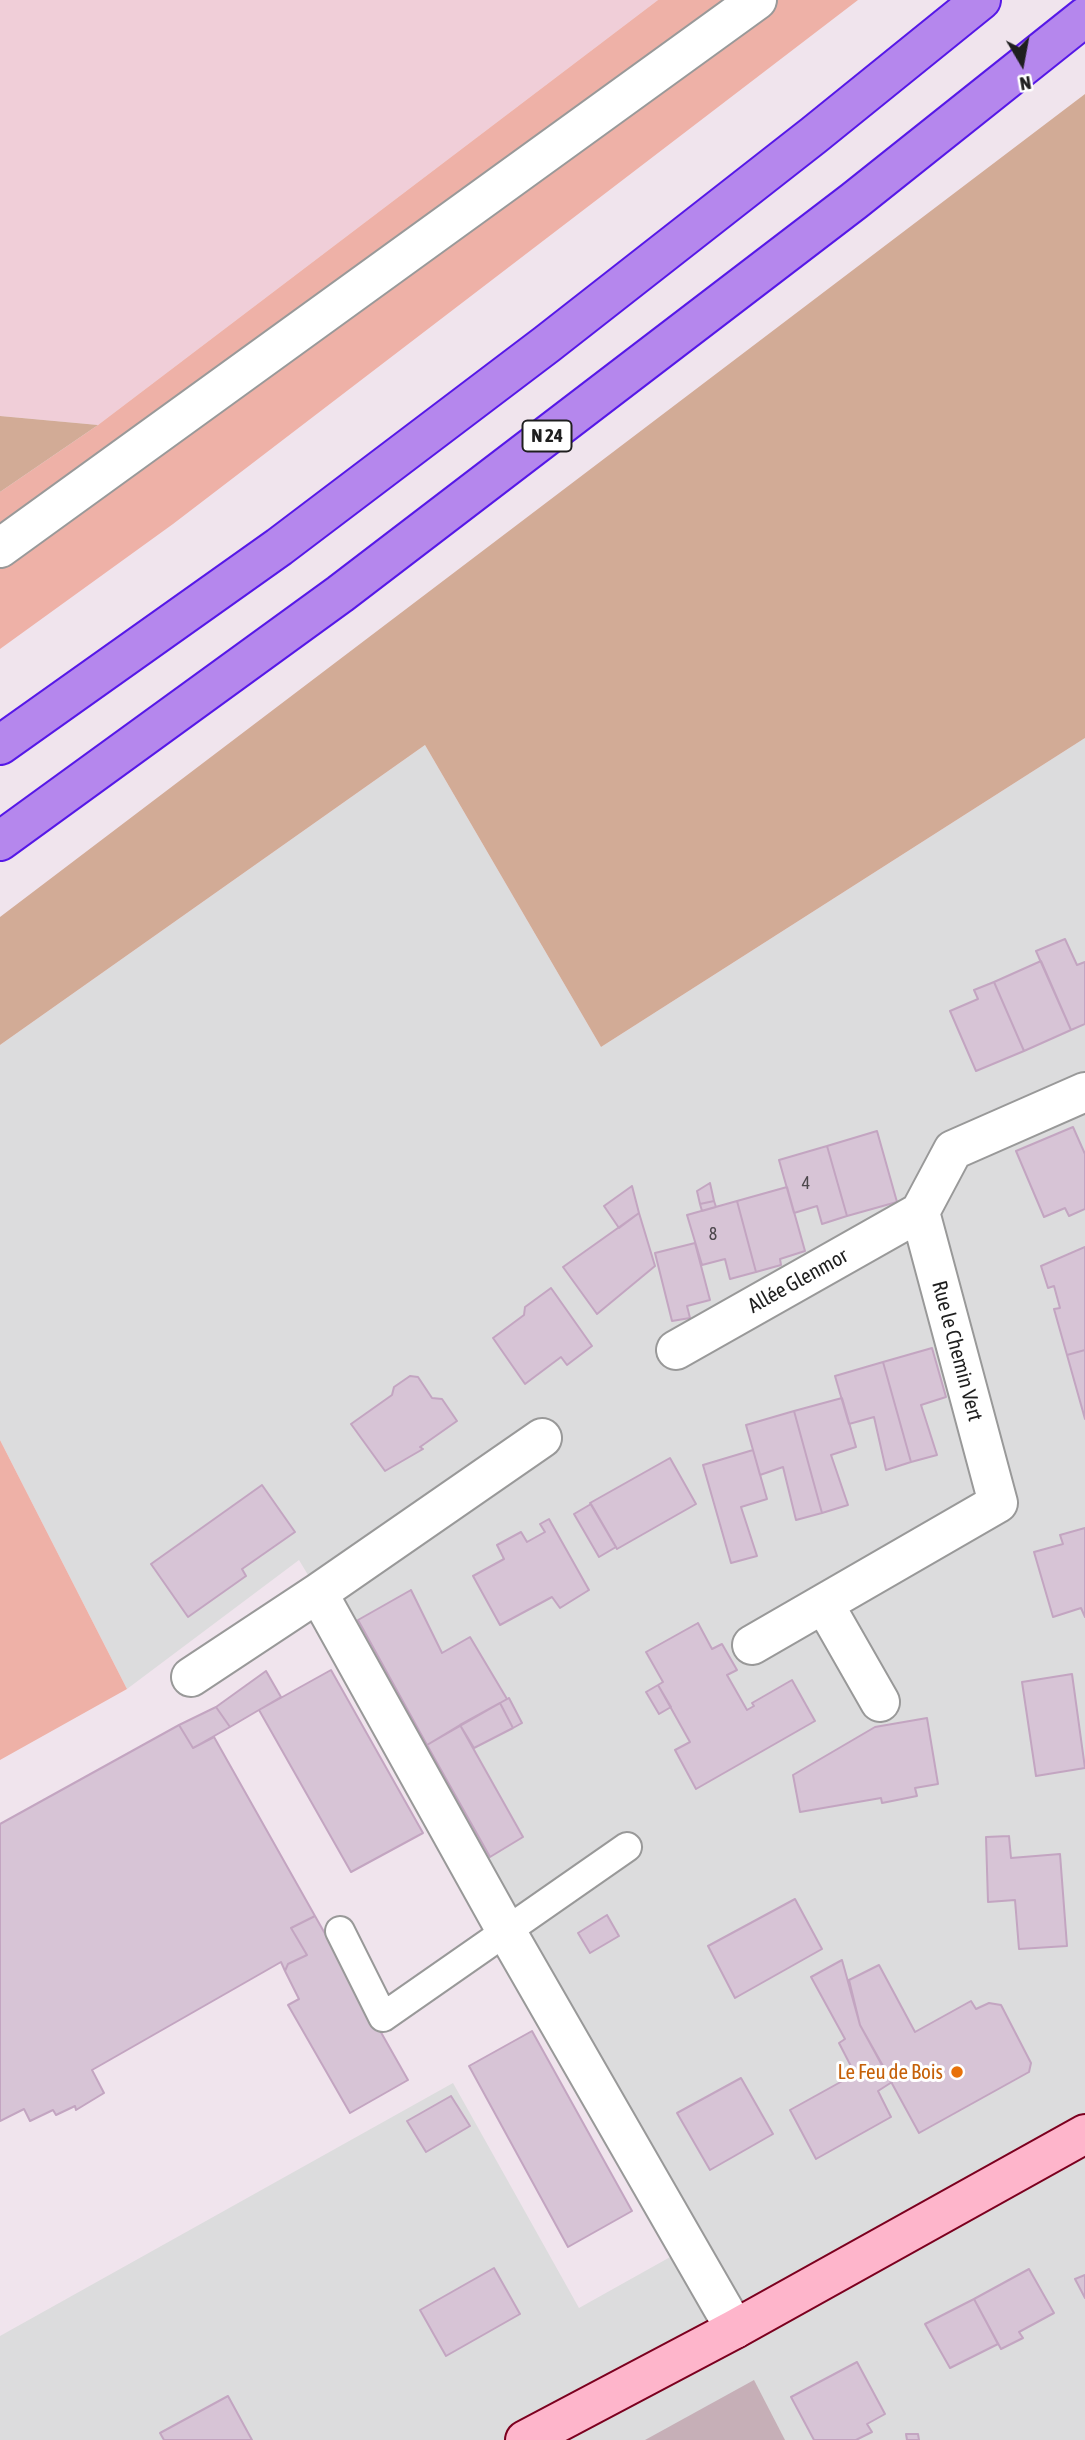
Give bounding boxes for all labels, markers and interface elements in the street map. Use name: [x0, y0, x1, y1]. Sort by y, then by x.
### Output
north arrow: [987, 28, 1057, 98]
text: N: [1018, 72, 1033, 95]
road number: N 24: [522, 420, 572, 452]
house number: 4: [802, 1172, 810, 1194]
house number: 8: [709, 1223, 717, 1245]
street label: Allée Glenmor: [744, 1243, 852, 1319]
street label: Rue le Chemin Vert: [926, 1278, 988, 1424]
place label: Le Feu de Bois: [837, 2059, 943, 2085]
marker: Le Feu de Bois: [949, 2064, 965, 2080]

